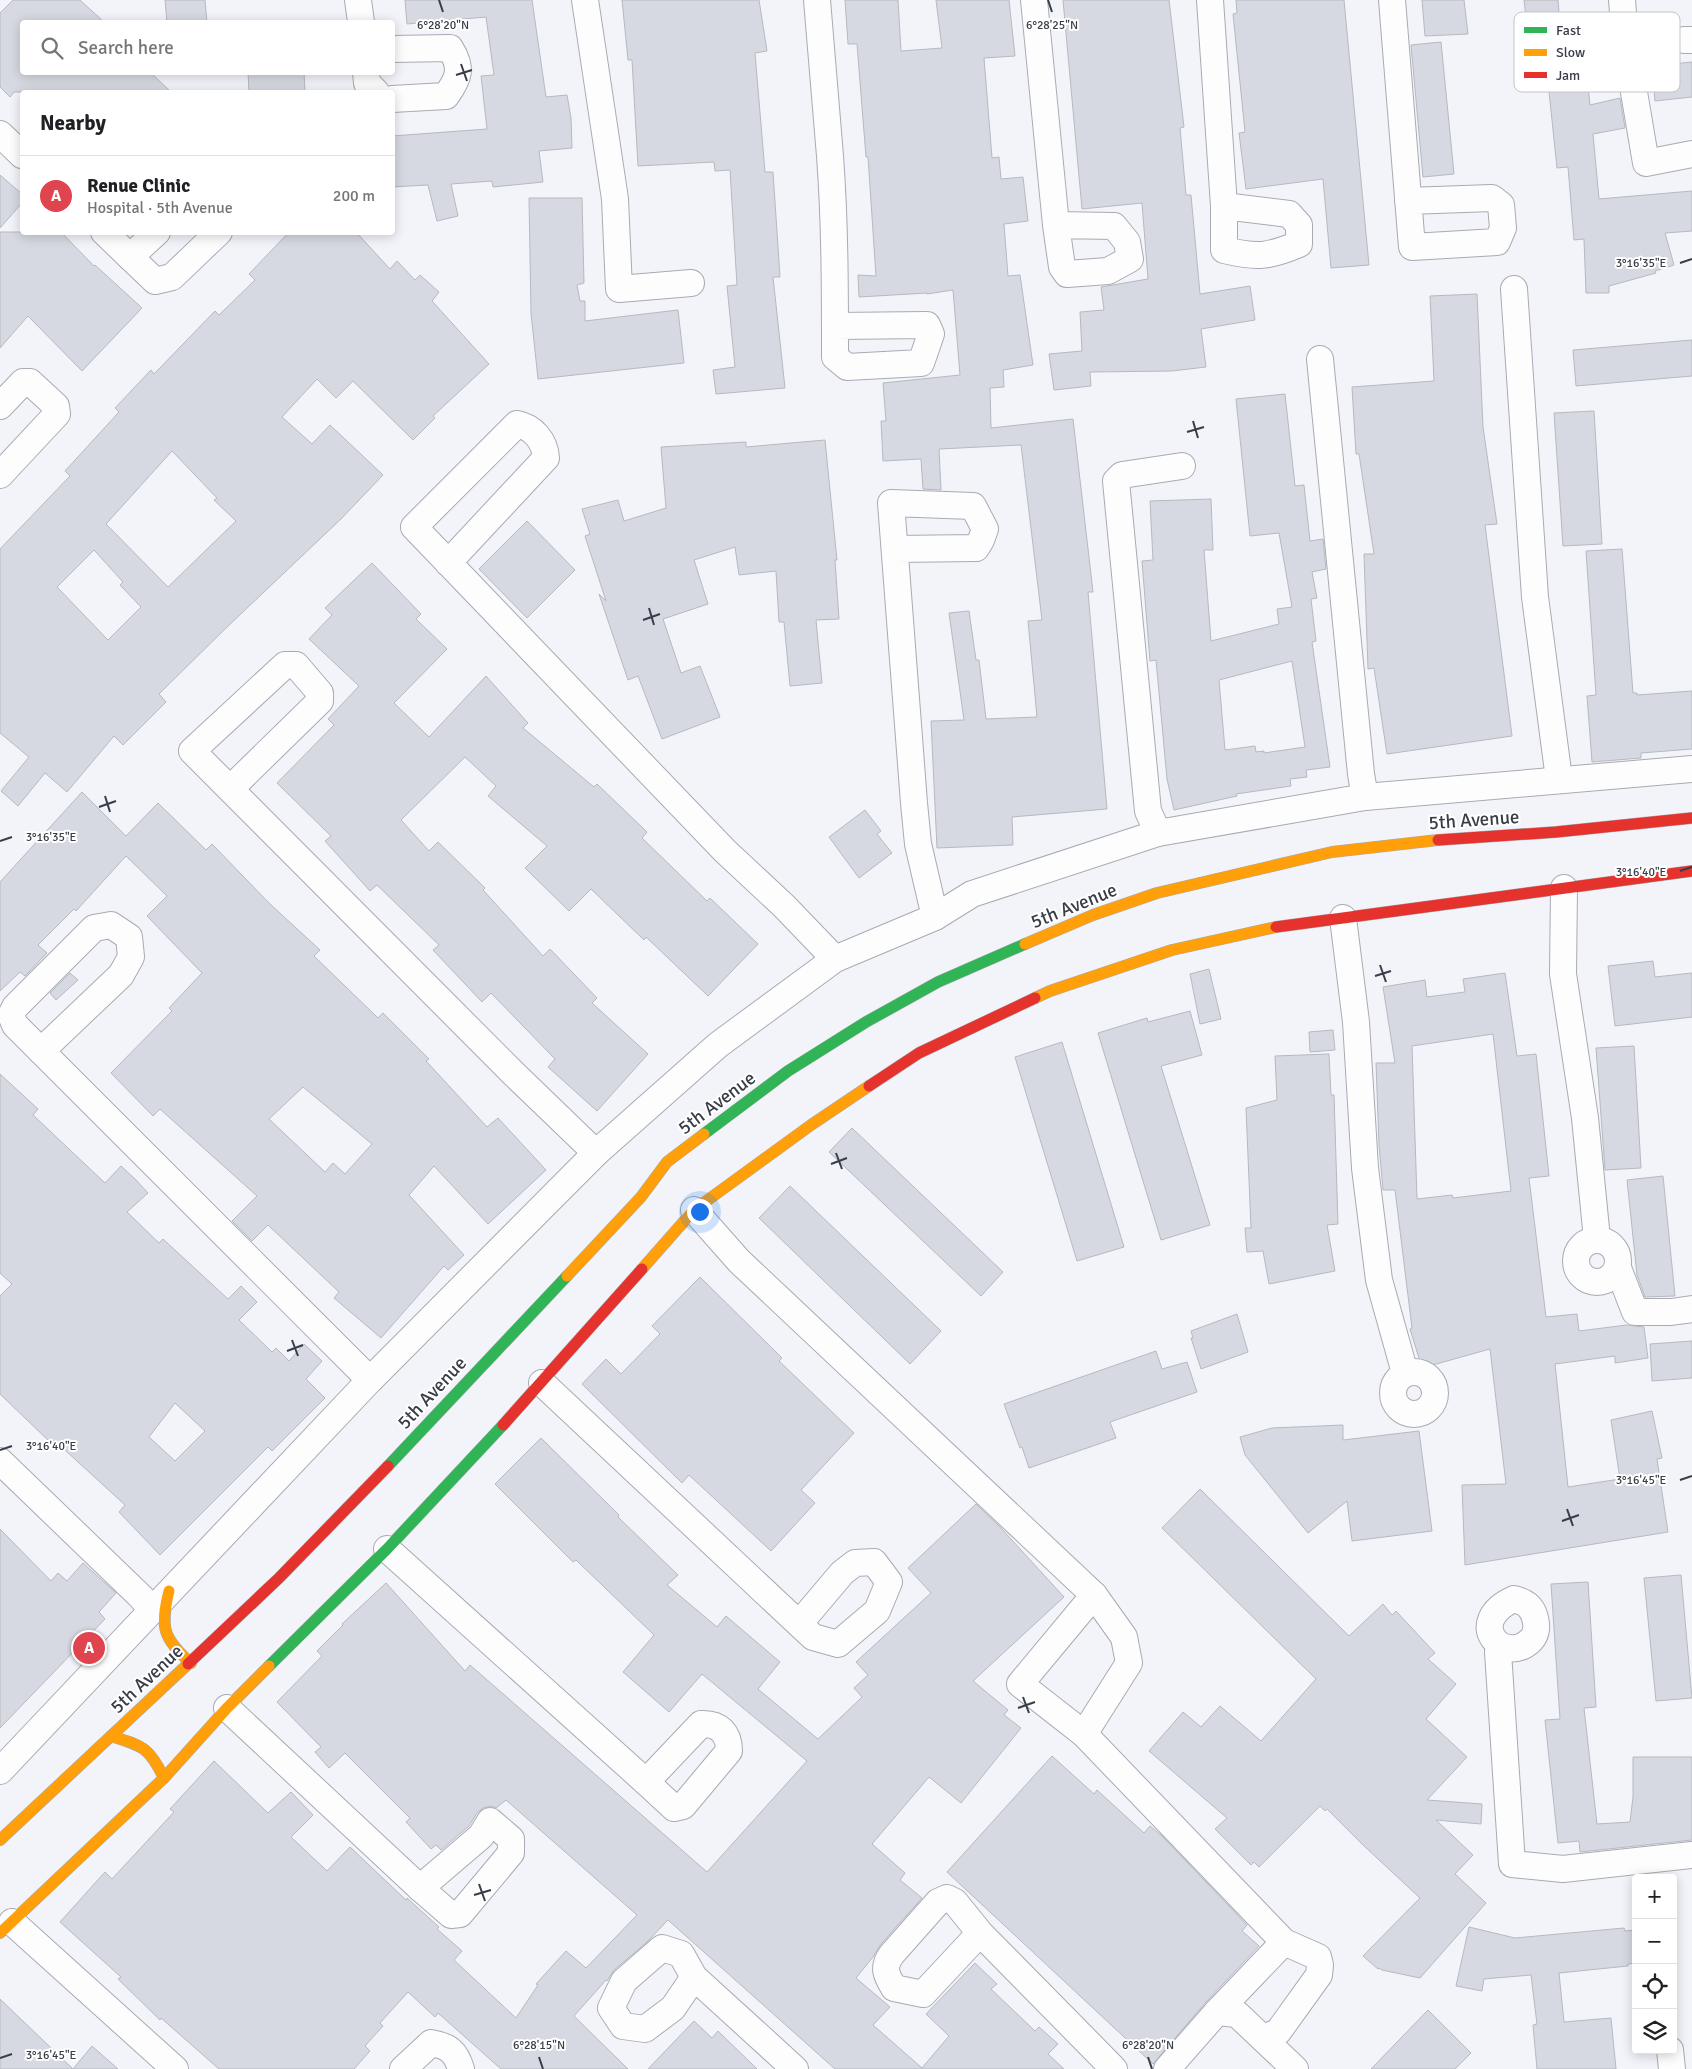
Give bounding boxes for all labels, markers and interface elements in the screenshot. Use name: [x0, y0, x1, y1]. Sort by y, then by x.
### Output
legend: [1514, 12, 1680, 92]
text: 6°28'20"N: [417, 18, 469, 33]
text: 6°28'25"N: [1026, 18, 1078, 33]
search box: [20, 20, 395, 75]
text: Fast: [1556, 22, 1581, 39]
icon: search: [38, 34, 66, 62]
text: Search here: [78, 36, 174, 60]
text: Slow: [1556, 44, 1585, 61]
text: Jam: [1556, 67, 1580, 84]
text: Nearby: [40, 110, 106, 136]
text: Renue Clinic: [87, 174, 190, 198]
text: A: [51, 186, 61, 206]
text: 200 m: [333, 186, 375, 206]
text: Hospital · 5th Avenue: [87, 198, 233, 218]
text: 3°16'35"E: [1616, 256, 1667, 271]
street label: 5th Avenue: [1428, 805, 1520, 835]
text: 3°16'35"E: [26, 830, 77, 845]
text: 3°16'40"E: [1616, 865, 1667, 880]
street label: 5th Avenue: [1027, 878, 1121, 934]
street label: 5th Avenue: [673, 1066, 761, 1140]
your location: [687, 1199, 713, 1225]
street label: 5th Avenue: [392, 1352, 472, 1434]
text: 3°16'40"E: [26, 1439, 77, 1454]
text: 3°16'45"E: [1616, 1473, 1667, 1488]
pin: A: [73, 1629, 105, 1667]
street label: 5th Avenue: [106, 1639, 188, 1719]
map controls: [1632, 1874, 1677, 2054]
button: +: [1632, 1874, 1677, 1919]
button: −: [1632, 1919, 1677, 1964]
button: locate: [1632, 1964, 1677, 2009]
button: layers: [1632, 2009, 1677, 2054]
text: 6°28'15"N: [513, 2038, 565, 2053]
text: 6°28'20"N: [1122, 2038, 1174, 2053]
text: 3°16'45"E: [26, 2048, 77, 2063]

